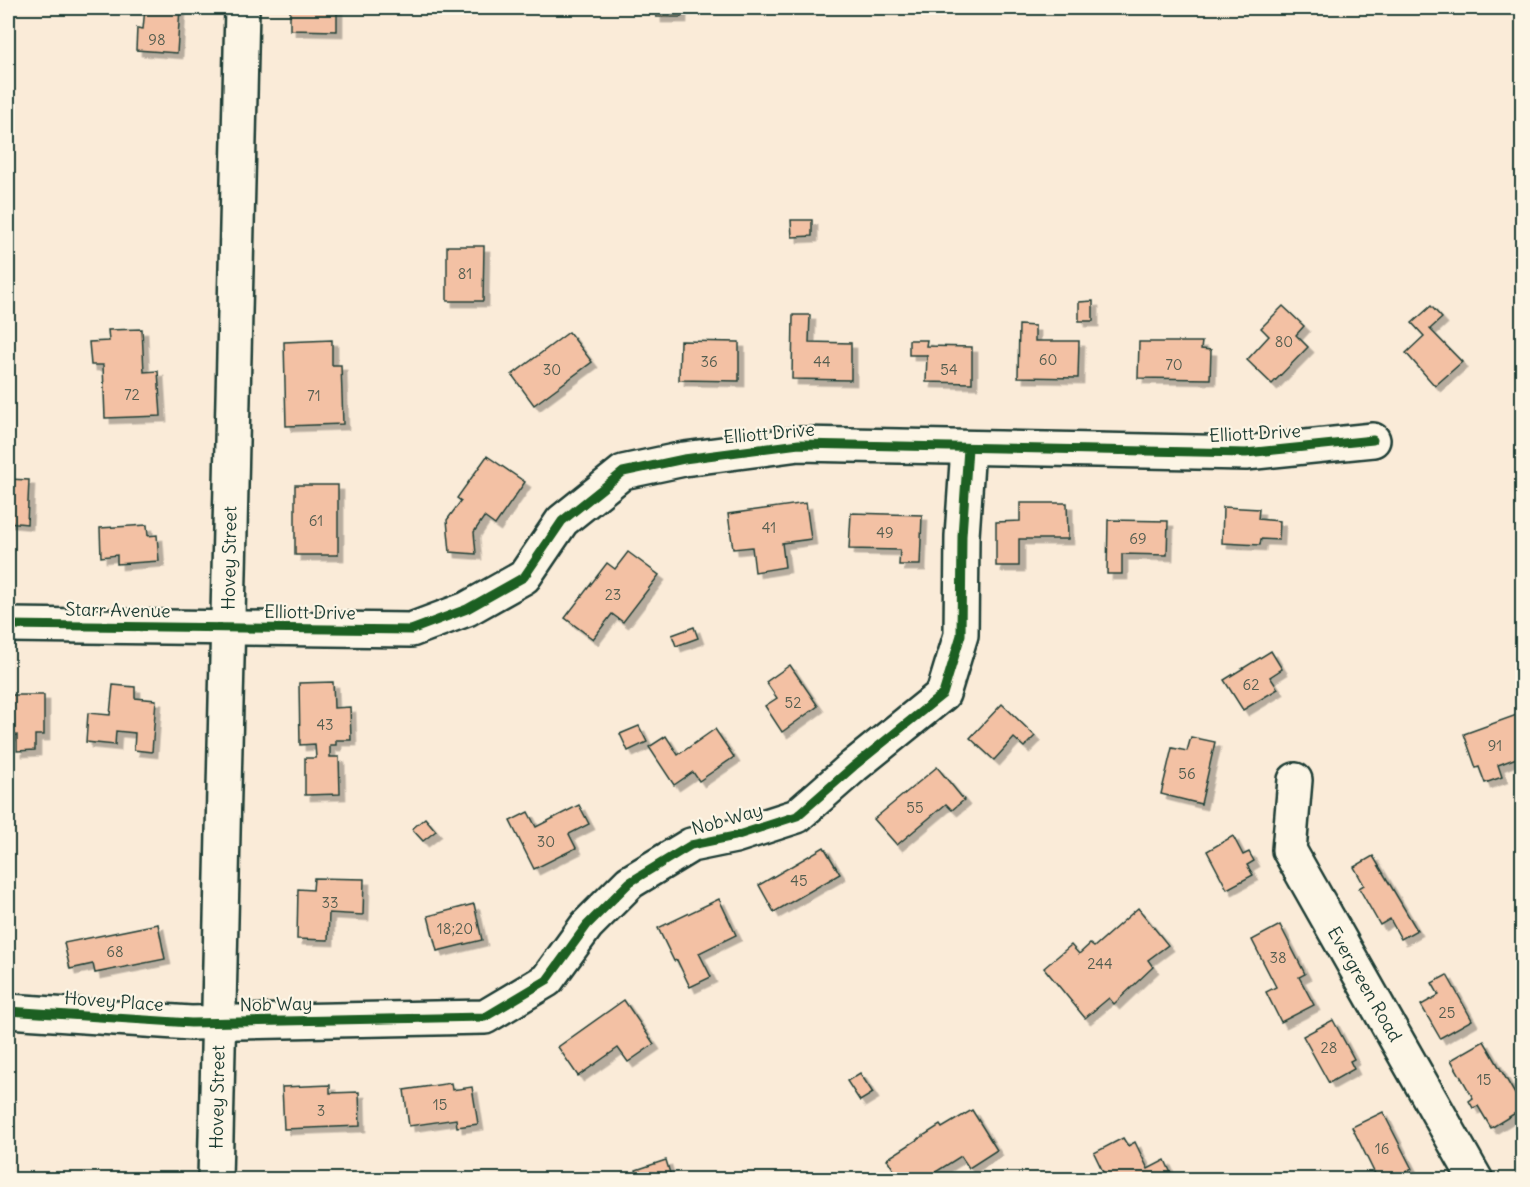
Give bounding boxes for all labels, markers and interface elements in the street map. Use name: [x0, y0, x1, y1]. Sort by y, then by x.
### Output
house number: 98: [148, 30, 166, 49]
house number: 81: [458, 264, 472, 283]
house number: 80: [1275, 332, 1293, 351]
house number: 60: [1039, 350, 1057, 369]
house number: 36: [700, 352, 718, 371]
house number: 44: [813, 352, 831, 371]
house number: 70: [1165, 355, 1183, 374]
house number: 30: [543, 360, 561, 379]
house number: 54: [940, 360, 958, 379]
house number: 72: [124, 385, 140, 404]
house number: 71: [307, 386, 321, 405]
street label: Elliott Drive: [722, 418, 816, 448]
street label: Elliott Drive: [1209, 419, 1301, 447]
street label: Hovey Street: [217, 506, 241, 610]
house number: 61: [309, 511, 323, 530]
house number: 41: [762, 518, 776, 537]
house number: 49: [876, 523, 894, 542]
house number: 69: [1129, 529, 1147, 548]
house number: 23: [605, 585, 621, 604]
street label: Starr Avenue: [65, 598, 171, 622]
street label: Elliott Drive: [264, 600, 356, 624]
house number: 62: [1243, 675, 1259, 694]
house number: 52: [785, 693, 801, 712]
house number: 43: [316, 715, 334, 734]
house number: 91: [1488, 736, 1502, 755]
house number: 56: [1178, 764, 1196, 783]
street label: Nob Way: [689, 798, 765, 840]
house number: 55: [906, 798, 924, 817]
house number: 30: [537, 832, 555, 851]
house number: 45: [790, 871, 808, 890]
house number: 33: [321, 893, 339, 912]
house number: 18;20: [437, 919, 473, 938]
street label: Evergreen Road: [1323, 922, 1407, 1046]
house number: 68: [106, 942, 124, 961]
house number: 38: [1269, 948, 1287, 967]
house number: 244: [1087, 954, 1113, 973]
street label: Hovey Place: [64, 986, 164, 1016]
street label: Nob Way: [239, 992, 313, 1016]
house number: 25: [1439, 1003, 1455, 1022]
house number: 28: [1321, 1038, 1337, 1057]
street label: Hovey Street: [205, 1045, 229, 1149]
house number: 15: [1477, 1070, 1491, 1089]
house number: 15: [433, 1095, 447, 1114]
house number: 3: [317, 1101, 325, 1120]
house number: 16: [1375, 1139, 1389, 1158]

